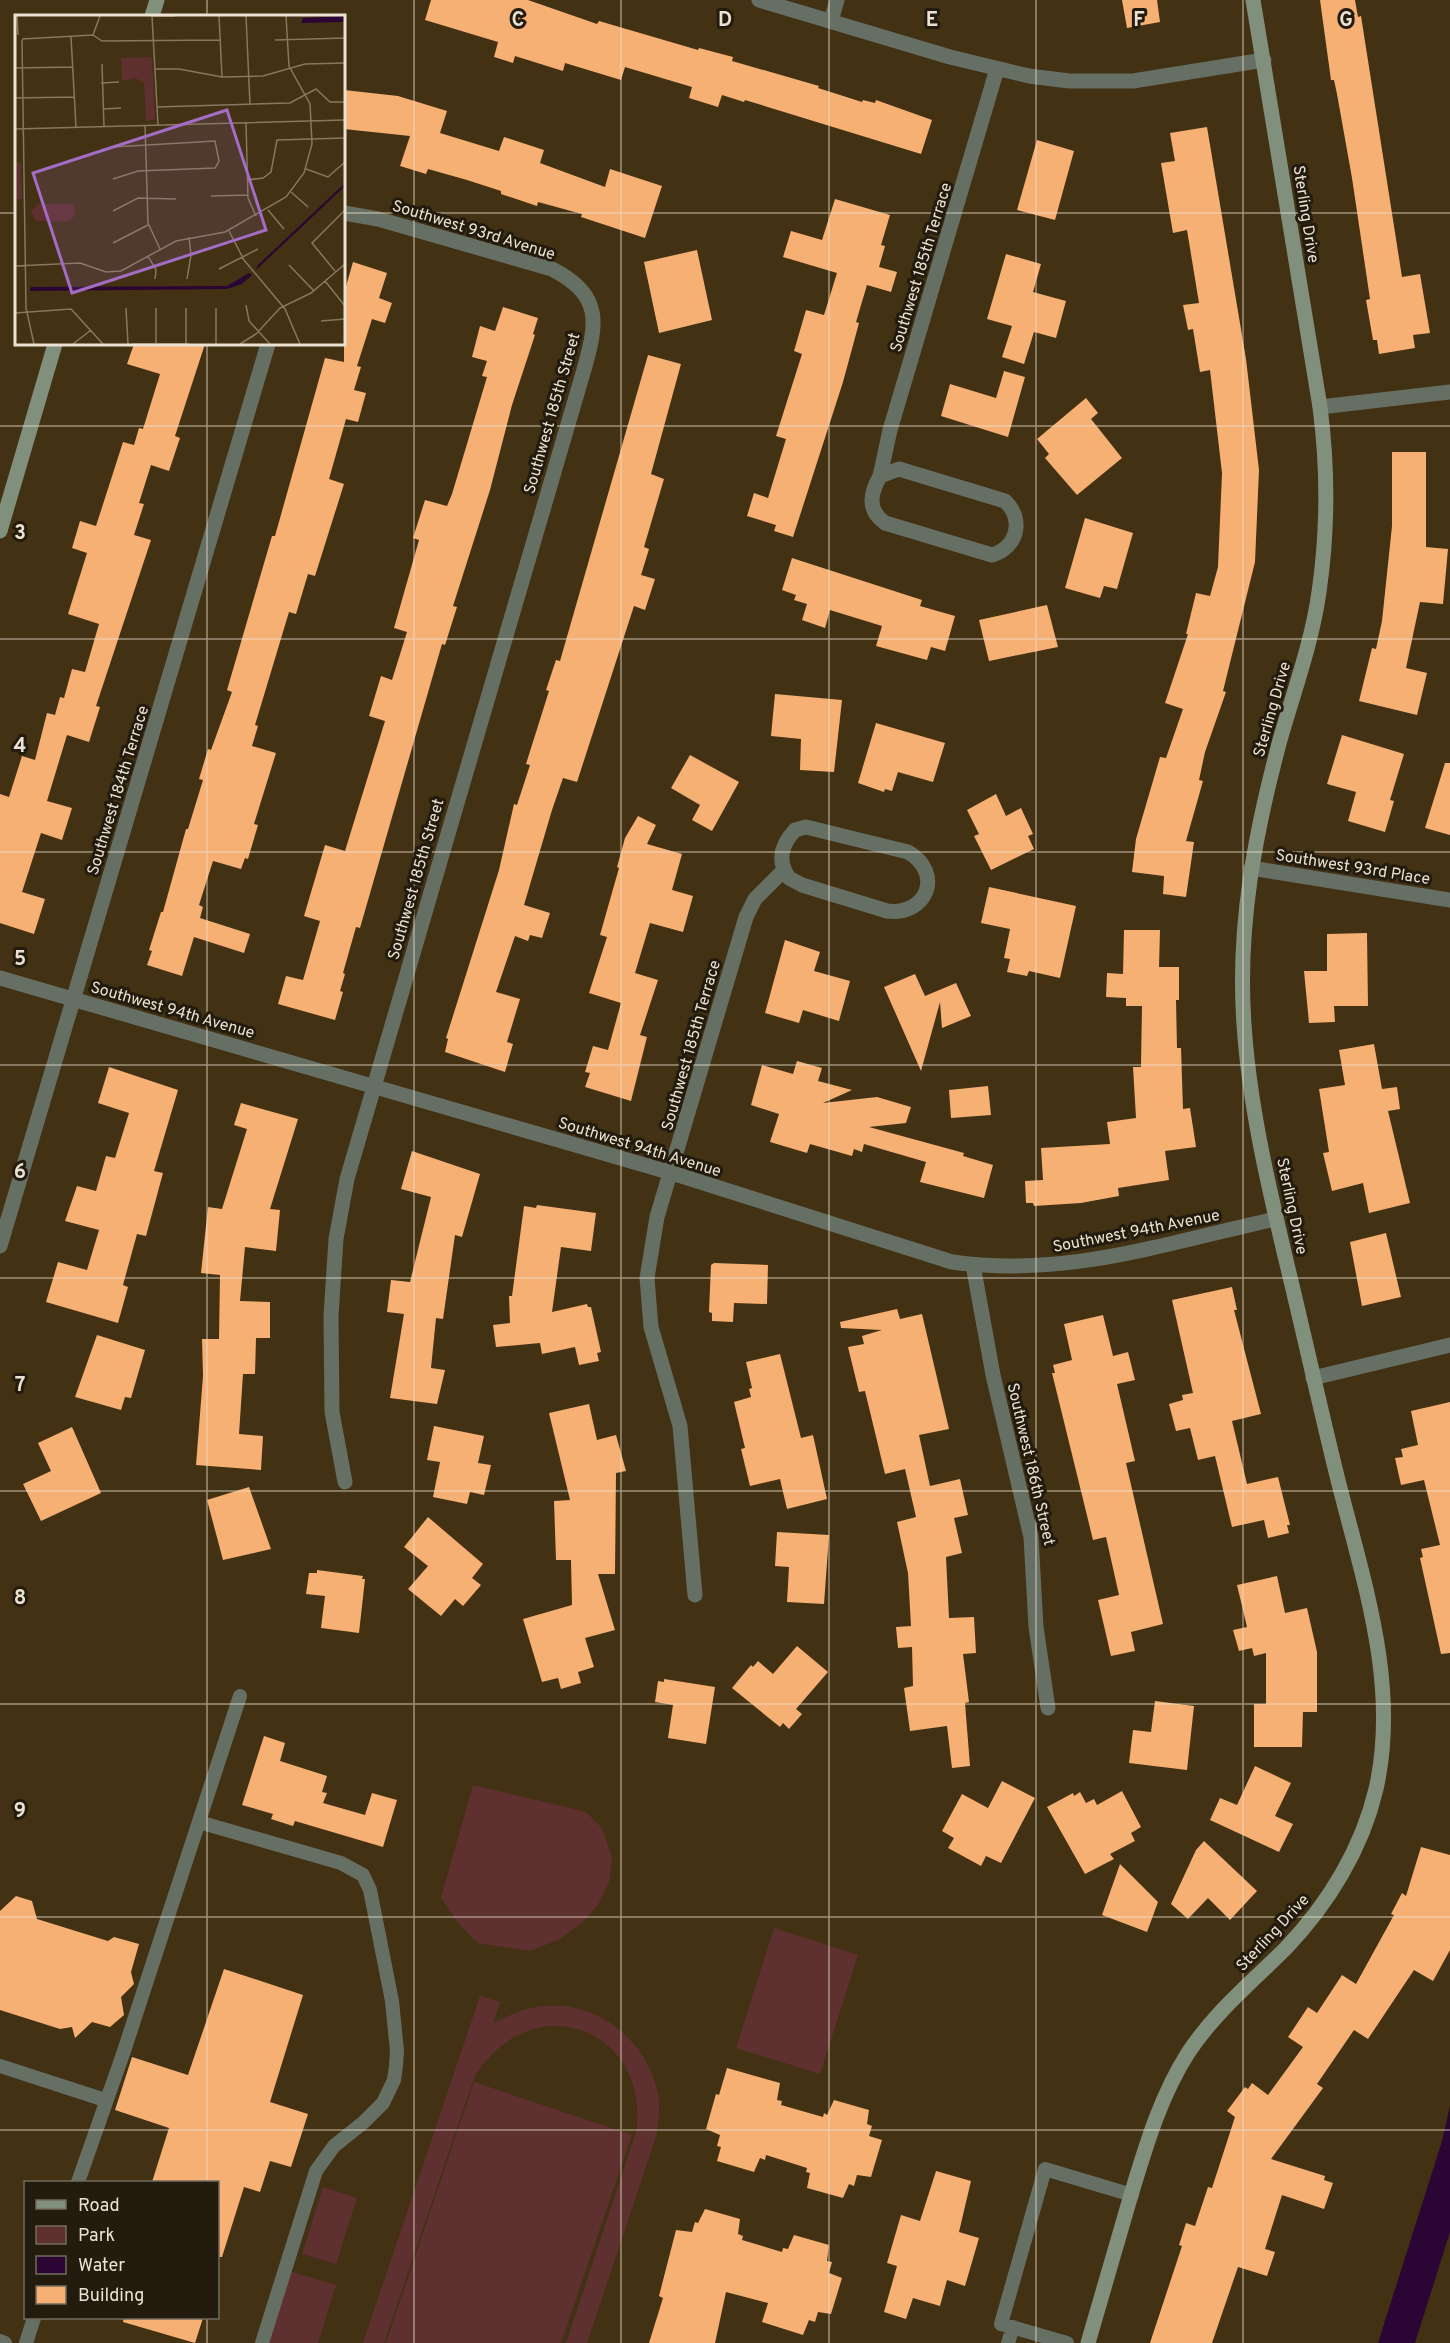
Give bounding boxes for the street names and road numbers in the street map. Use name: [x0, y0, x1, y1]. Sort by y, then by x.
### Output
street label: Sterling Drive: [1287, 164, 1323, 264]
street label: Southwest 185th Terrace: [887, 180, 957, 355]
street label: Southwest 93rd Avenue: [390, 197, 557, 265]
street label: Southwest 185th Street: [520, 331, 586, 497]
street label: Sterling Drive: [1250, 659, 1296, 760]
street label: Southwest 184th Terrace: [84, 703, 154, 878]
street label: Southwest 185th Street: [384, 797, 450, 963]
street label: Southwest 93rd Place: [1274, 846, 1431, 890]
street label: Southwest 185th Terrace: [658, 958, 726, 1133]
street label: Southwest 94th Avenue: [88, 978, 257, 1044]
street label: Southwest 94th Avenue: [555, 1114, 723, 1182]
street label: Sterling Drive: [1271, 1156, 1311, 1257]
street label: Southwest 94th Avenue: [1051, 1206, 1221, 1258]
street label: Southwest 186th Street: [1002, 1381, 1059, 1548]
street label: Sterling Drive: [1233, 1891, 1314, 1976]

